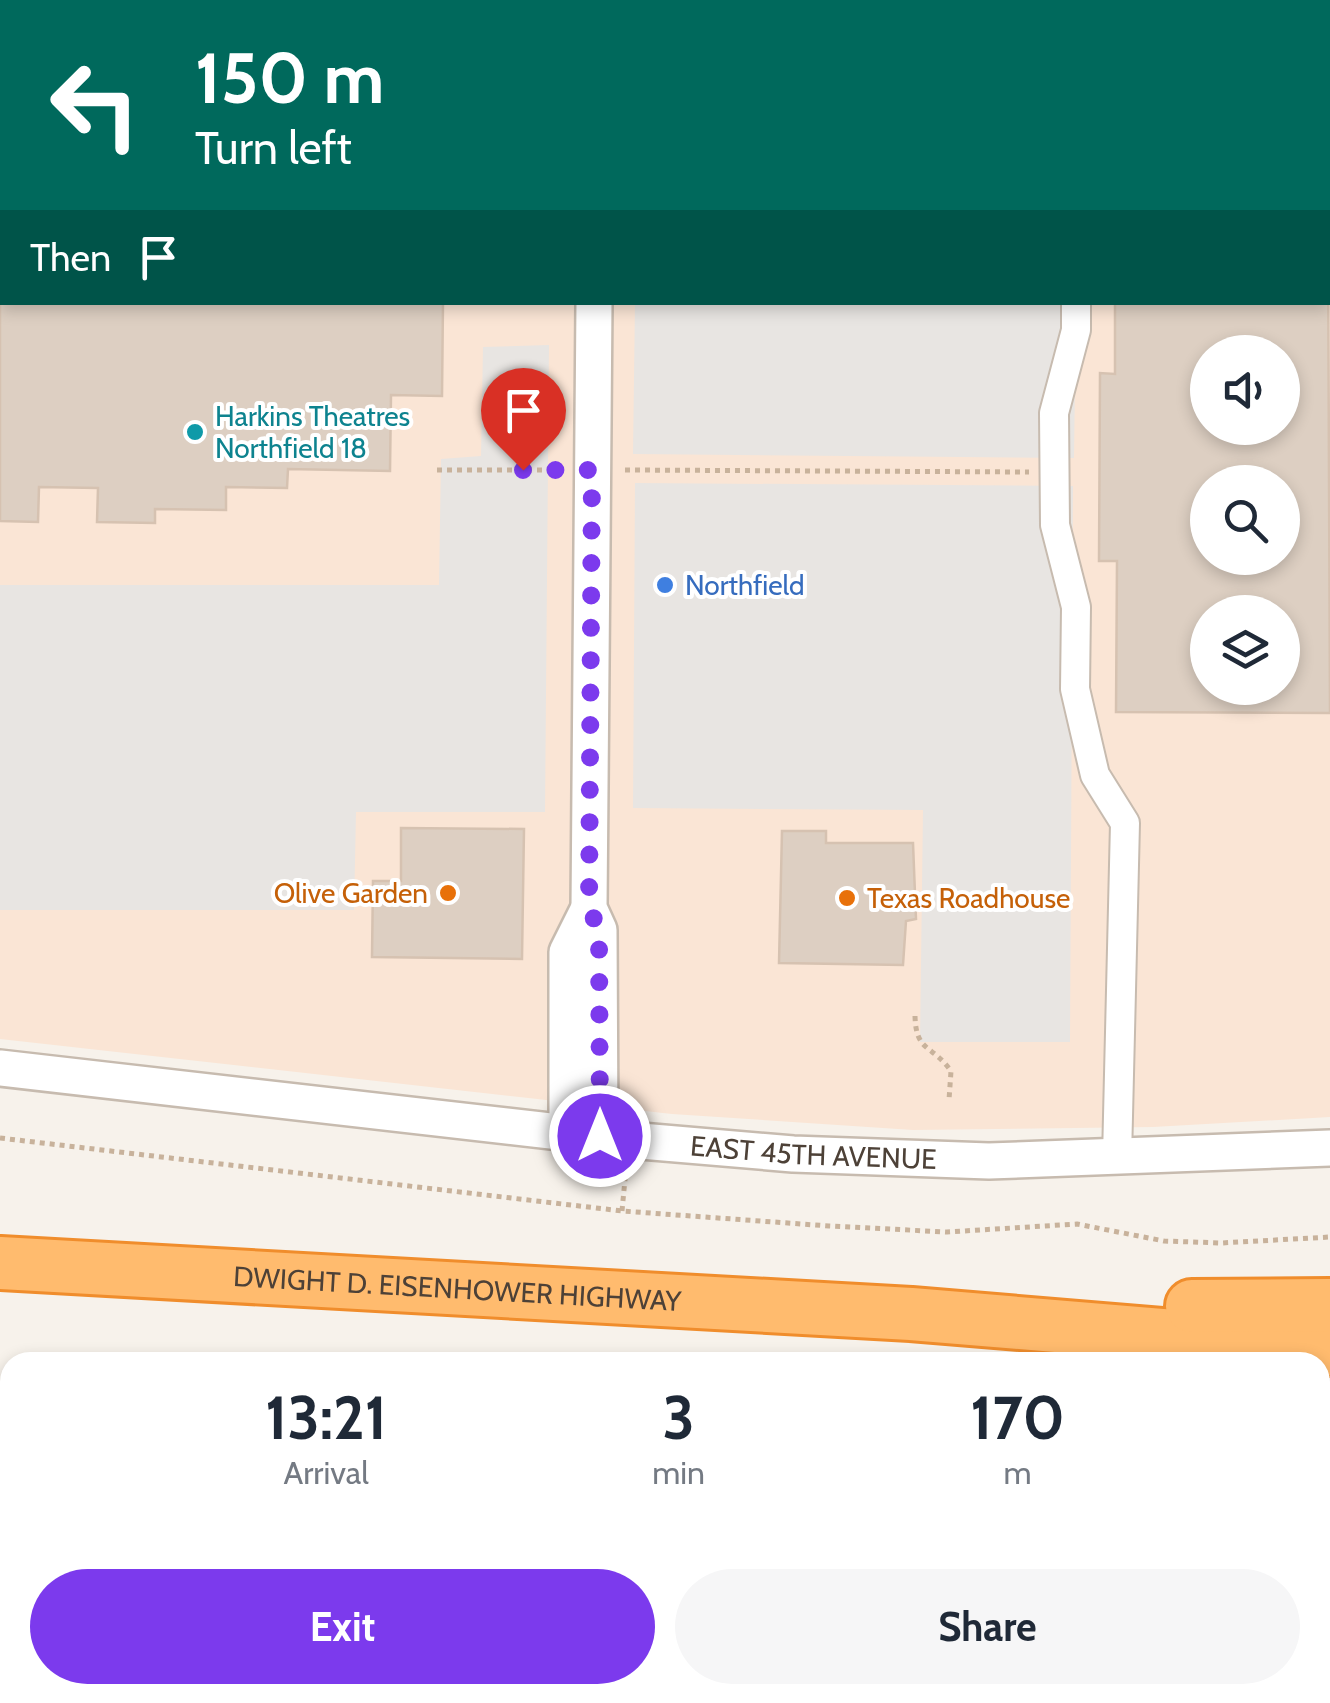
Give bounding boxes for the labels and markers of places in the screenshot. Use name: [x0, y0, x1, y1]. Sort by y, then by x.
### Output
pin: [481, 368, 566, 471]
place label: Harkins Theatres Northfield 18: [215, 399, 410, 465]
marker: Harkins Theatres Northfield 18: [184, 421, 206, 443]
place label: Northfield: [685, 568, 805, 602]
marker: Northfield: [654, 574, 676, 596]
place label: Olive Garden: [274, 876, 428, 910]
place label: Texas Roadhouse: [867, 881, 1070, 915]
marker: Olive Garden: [437, 882, 459, 904]
marker: Texas Roadhouse: [836, 887, 858, 909]

